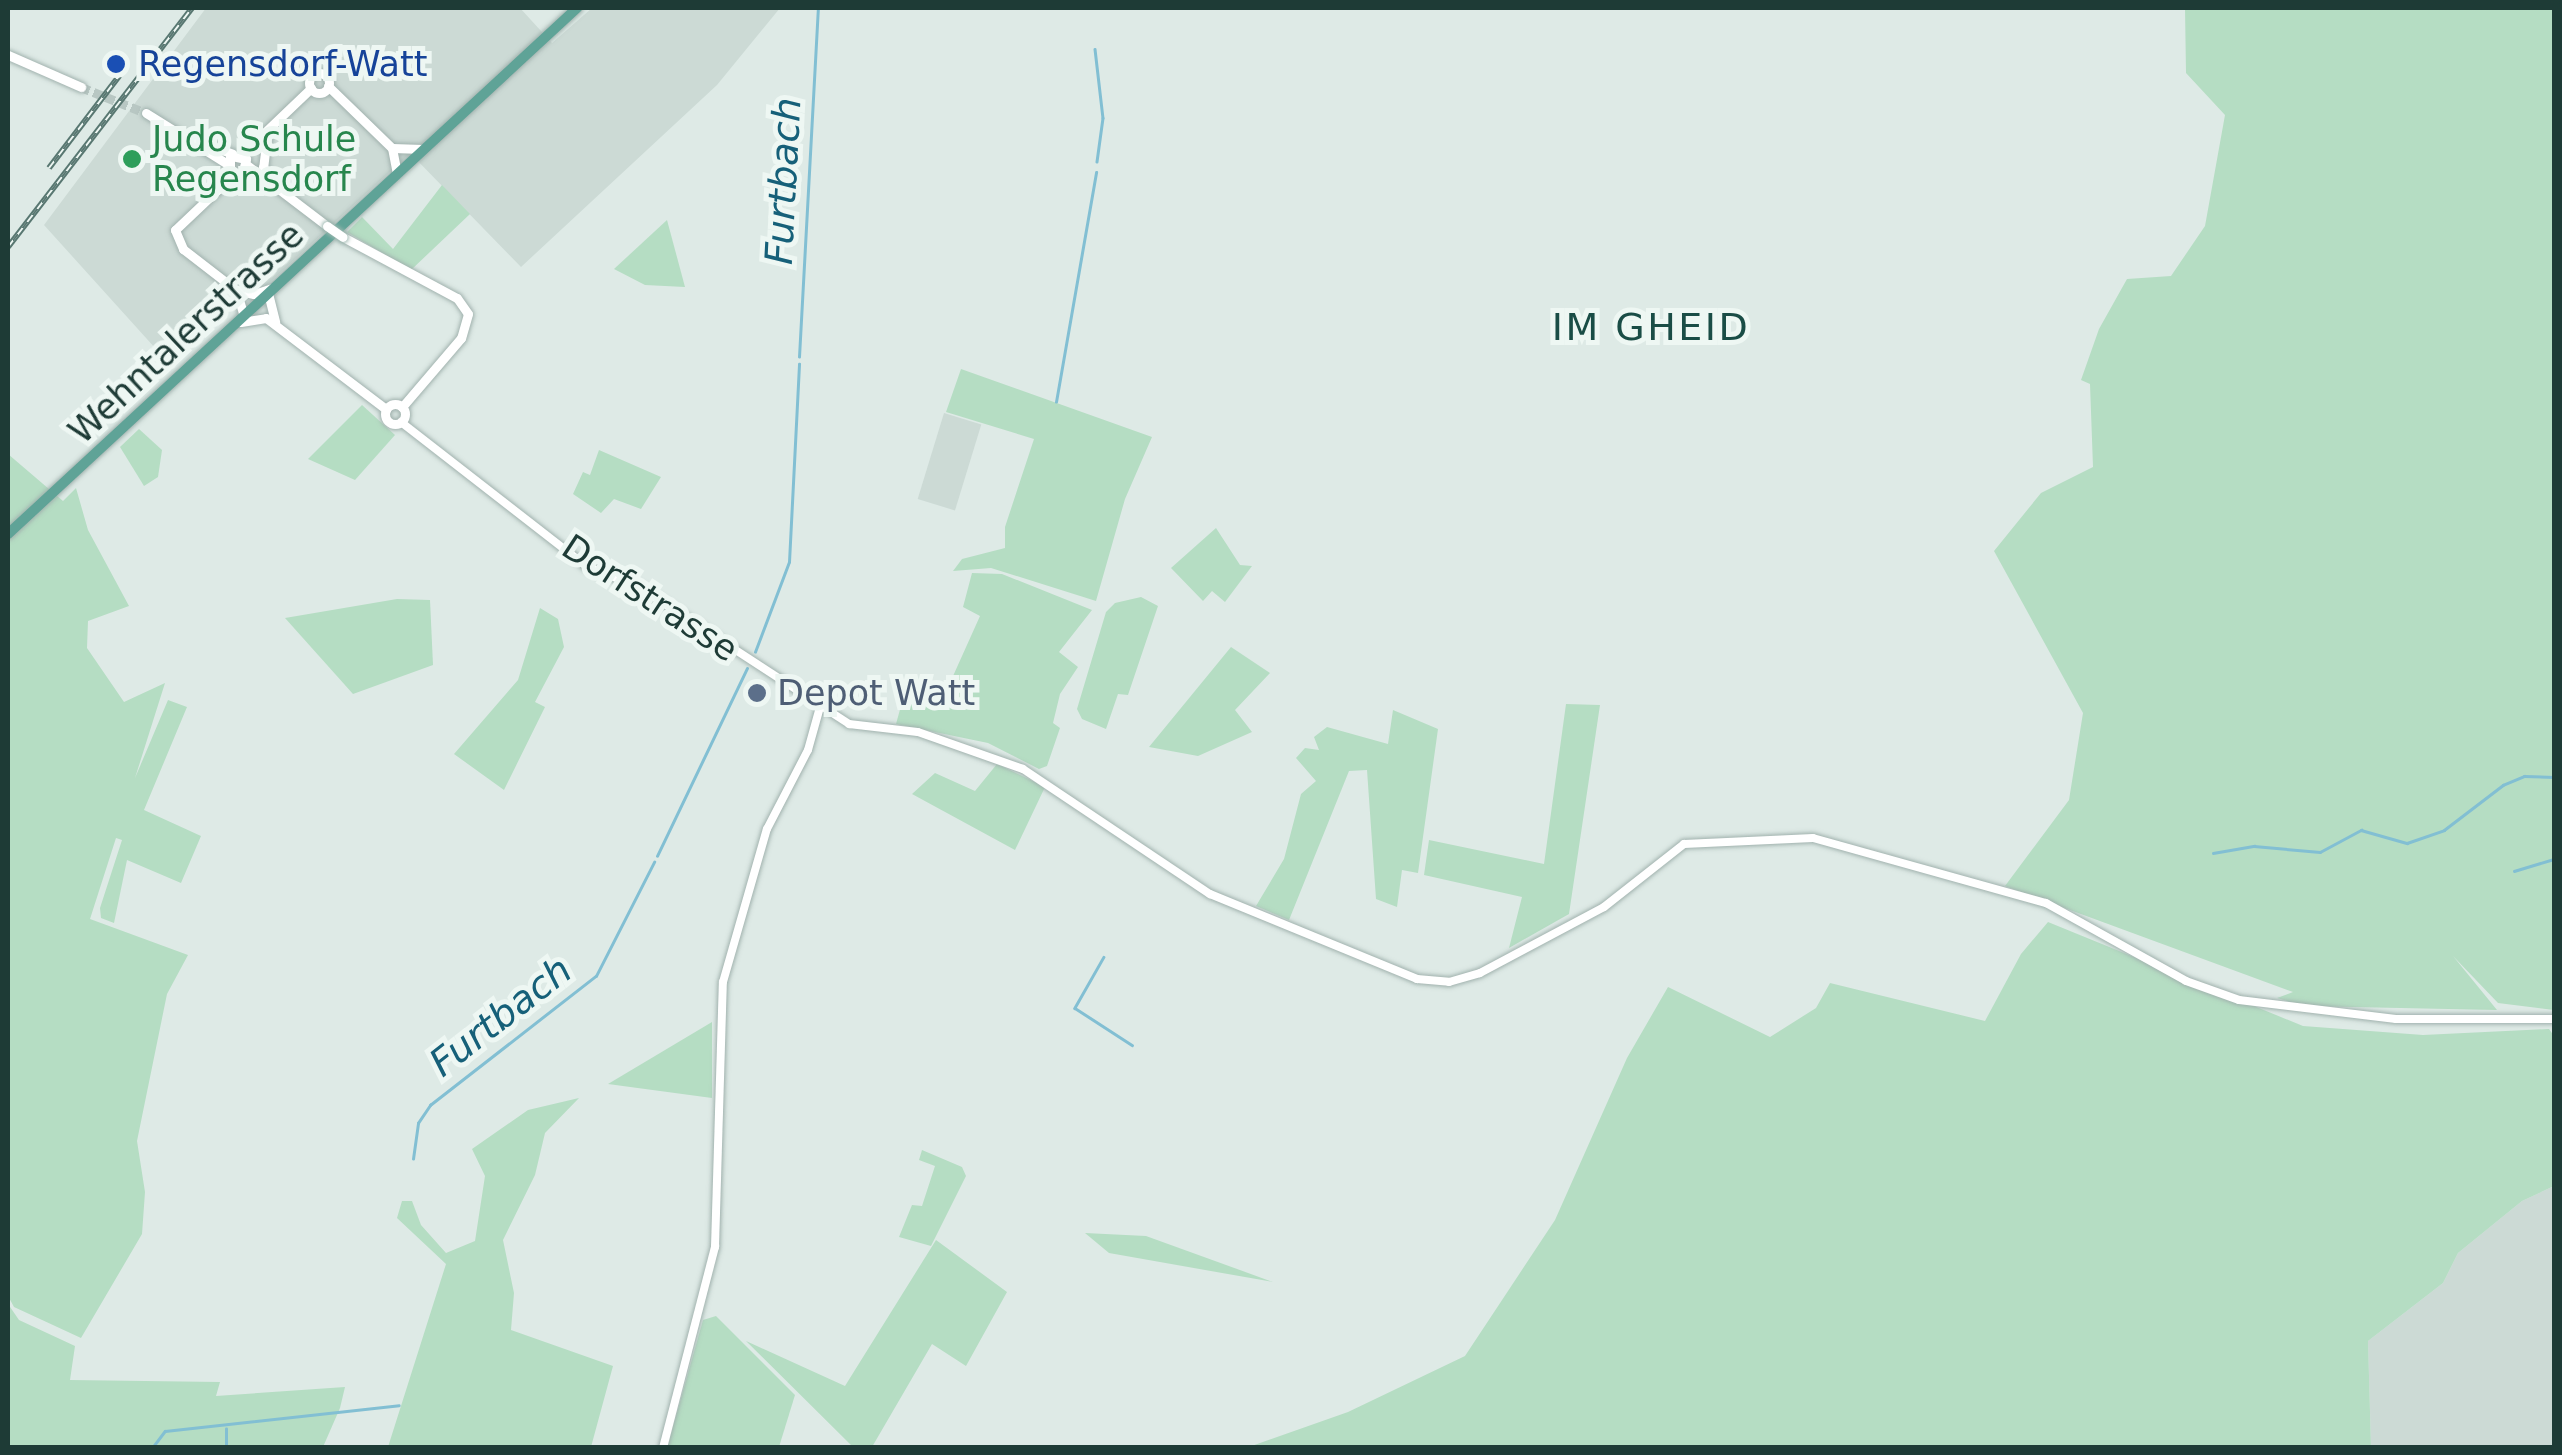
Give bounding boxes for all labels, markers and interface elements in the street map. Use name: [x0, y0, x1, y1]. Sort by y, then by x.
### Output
place label: Regensdorf-Watt: [138, 43, 427, 85]
marker: Regensdorf-Watt: [103, 51, 129, 77]
water label: Furtbach: [757, 96, 811, 266]
place label: Judo Schule Regensdorf: [152, 118, 356, 200]
marker: Judo Schule Regensdorf: [121, 148, 143, 170]
street label: Wehntalerstrasse: [60, 214, 312, 452]
district label: IM GHEID: [1552, 305, 1750, 351]
street label: Dorfstrasse: [554, 526, 746, 670]
place label: Depot Watt: [777, 672, 975, 714]
marker: Depot Watt: [746, 682, 768, 704]
water label: Furtbach: [421, 948, 581, 1086]

